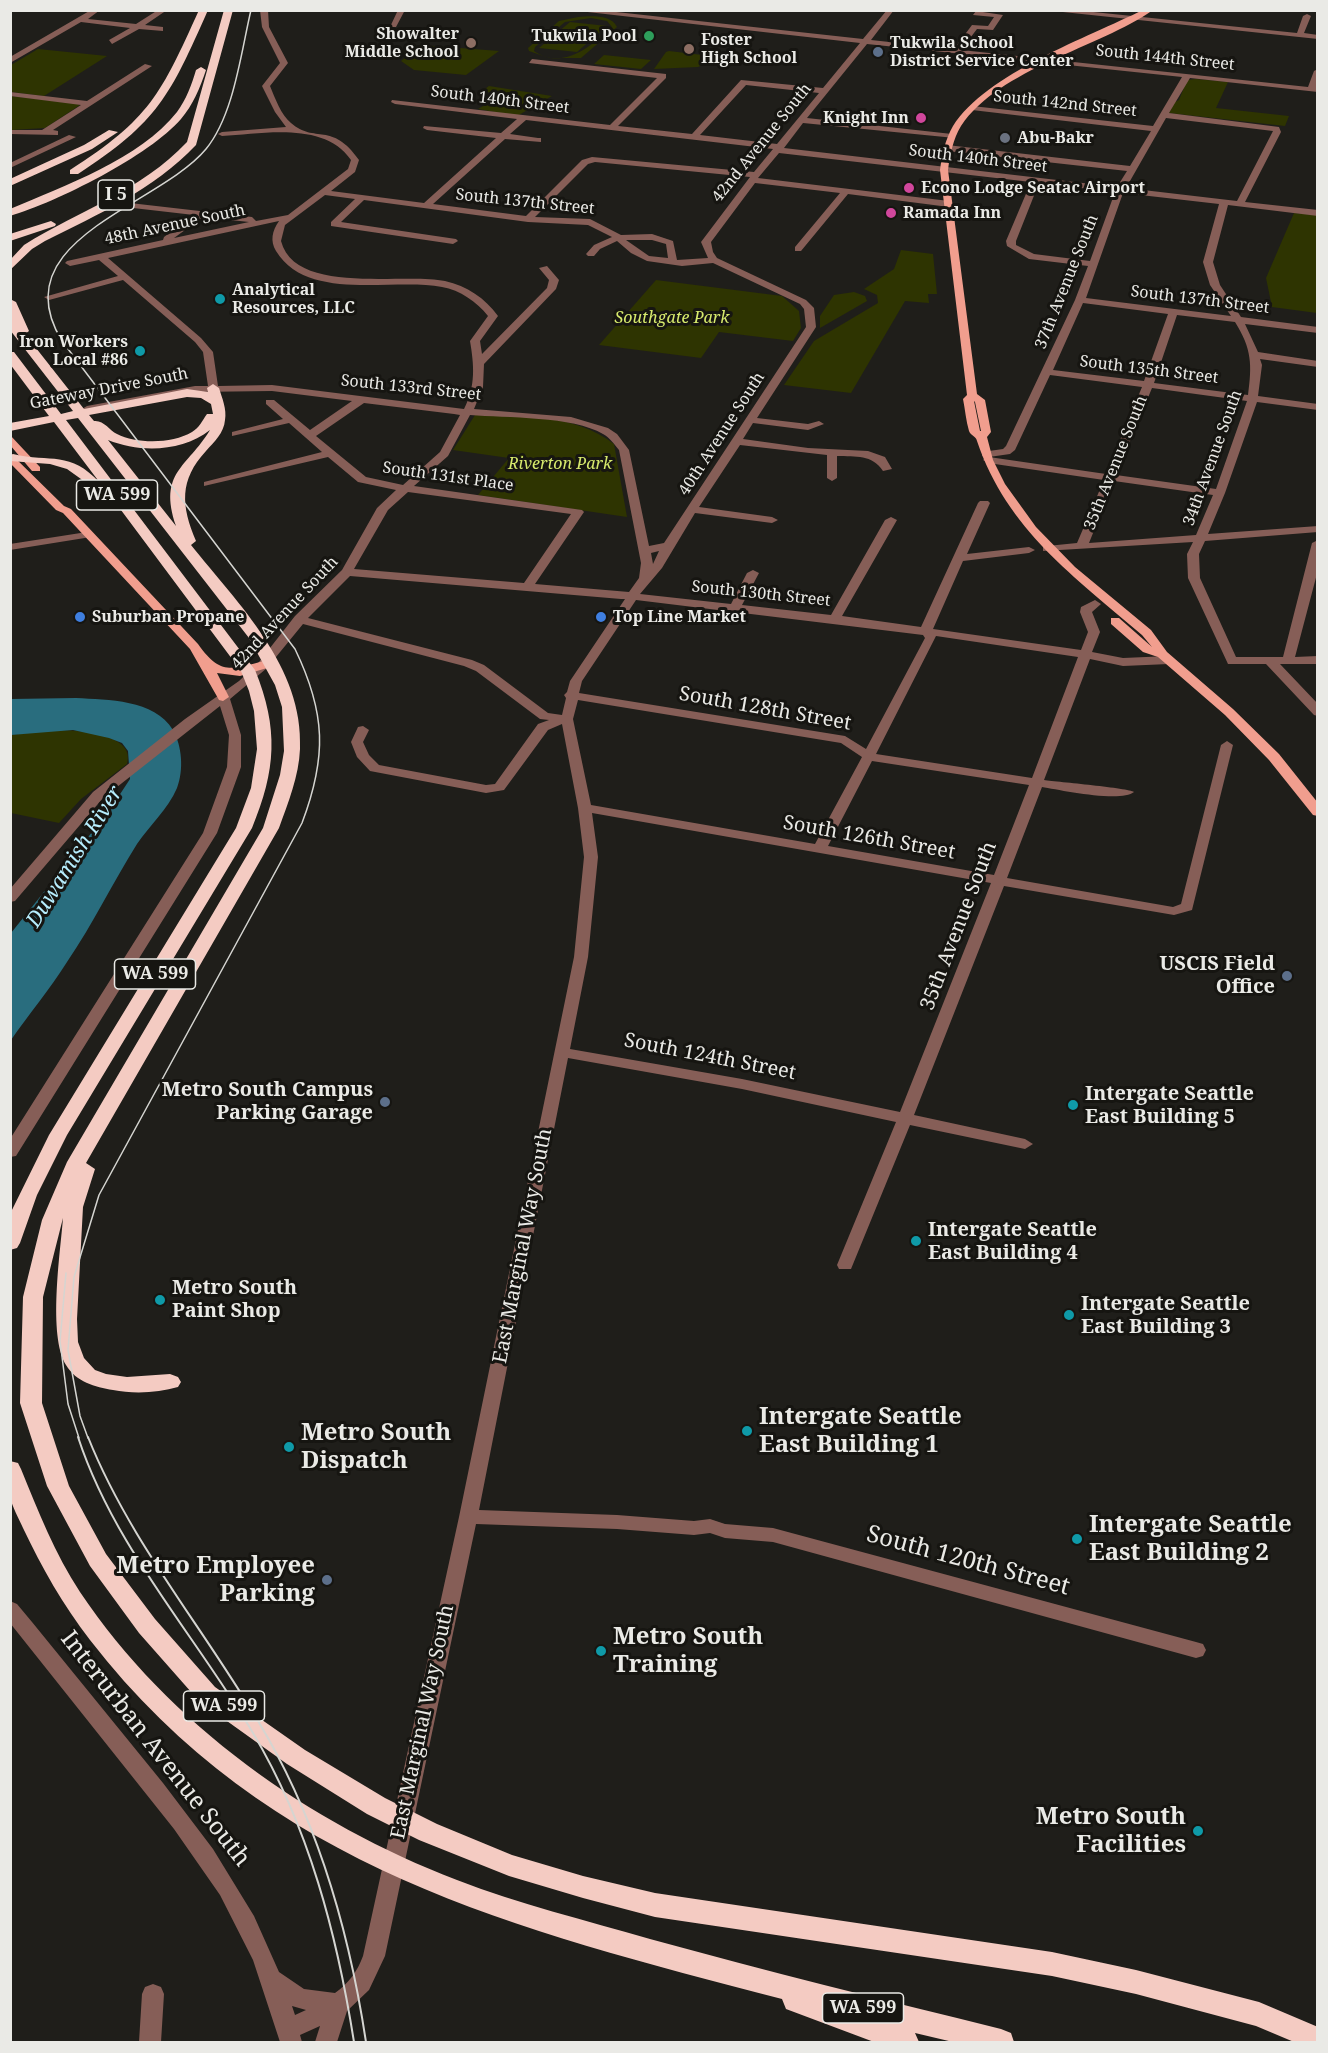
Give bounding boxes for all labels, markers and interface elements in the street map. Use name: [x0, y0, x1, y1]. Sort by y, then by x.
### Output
place label: Showalter Middle School: [345, 24, 459, 62]
place label: Tukwila Pool: [531, 26, 637, 46]
marker: Tukwila Pool: [642, 29, 656, 43]
place label: Foster High School: [701, 30, 797, 68]
place label: Tukwila School District Service Center: [890, 33, 1074, 71]
marker: Showalter Middle School: [464, 36, 478, 50]
street label: South 144th Street: [1095, 41, 1235, 75]
marker: Foster High School: [682, 42, 696, 56]
marker: Tukwila School District Service Center: [871, 45, 885, 59]
street label: 42nd Avenue South: [708, 80, 816, 206]
street label: South 140th Street: [430, 82, 570, 118]
street label: South 142nd Street: [992, 87, 1138, 121]
place label: Knight Inn: [823, 108, 909, 128]
marker: Knight Inn: [914, 111, 928, 125]
place label: Abu-Bakr: [1017, 128, 1094, 148]
marker: Abu-Bakr: [998, 131, 1012, 145]
street label: South 140th Street: [908, 141, 1048, 177]
place label: Econo Lodge Seatac Airport: [921, 178, 1145, 198]
road number: I 5: [98, 180, 134, 210]
marker: Econo Lodge Seatac Airport: [902, 181, 916, 195]
street label: South 137th Street: [455, 185, 595, 219]
street label: 48th Avenue South: [103, 201, 247, 249]
place label: Ramada Inn: [903, 203, 1001, 223]
marker: Ramada Inn: [884, 206, 898, 220]
street label: 37th Avenue South: [1031, 212, 1103, 352]
place label: Analytical Resources, LLC: [232, 280, 355, 318]
street label: South 137th Street: [1130, 282, 1270, 318]
marker: Analytical Resources, LLC: [213, 292, 227, 306]
park label: Southgate Park: [615, 308, 729, 328]
place label: Iron Workers Local #86: [19, 332, 128, 370]
marker: Iron Workers Local #86: [133, 344, 147, 358]
street label: South 135th Street: [1079, 352, 1219, 388]
street label: Gateway Drive South: [28, 364, 190, 414]
street label: 40th Avenue South: [675, 369, 769, 499]
street label: South 133rd Street: [340, 371, 482, 405]
street label: 34th Avenue South: [1180, 387, 1246, 529]
street label: 35th Avenue South: [1080, 393, 1152, 533]
park label: Riverton Park: [508, 454, 612, 474]
street label: South 131st Place: [381, 458, 515, 496]
road number: WA 599: [76, 480, 158, 510]
street label: 42nd Avenue South: [228, 553, 342, 673]
street label: South 130th Street: [691, 577, 831, 611]
place label: Suburban Propane: [92, 607, 244, 627]
place label: Top Line Market: [613, 607, 746, 627]
marker: Suburban Propane: [73, 610, 87, 624]
marker: Top Line Market: [594, 610, 608, 624]
street label: South 128th Street: [677, 682, 853, 736]
water label: Duwamish River: [21, 782, 129, 932]
street label: South 126th Street: [781, 811, 957, 865]
street label: 35th Avenue South: [916, 838, 1002, 1014]
place label: USCIS Field Office: [1159, 952, 1275, 999]
road number: WA 599: [114, 959, 195, 989]
marker: USCIS Field Office: [1280, 969, 1294, 983]
street label: South 124th Street: [622, 1029, 798, 1085]
place label: Metro South Campus Parking Garage: [162, 1078, 373, 1125]
place label: Intergate Seattle East Building 5: [1085, 1082, 1254, 1129]
marker: Metro South Campus Parking Garage: [378, 1095, 392, 1109]
marker: Intergate Seattle East Building 5: [1066, 1098, 1080, 1112]
street label: East Marginal Way South: [488, 1126, 558, 1366]
place label: Intergate Seattle East Building 4: [928, 1218, 1097, 1265]
marker: Intergate Seattle East Building 4: [909, 1234, 923, 1248]
place label: Metro South Paint Shop: [172, 1276, 297, 1323]
place label: Intergate Seattle East Building 3: [1081, 1292, 1250, 1339]
marker: Metro South Paint Shop: [153, 1293, 167, 1307]
marker: Intergate Seattle East Building 3: [1062, 1308, 1076, 1322]
place label: Intergate Seattle East Building 1: [759, 1403, 962, 1459]
place label: Metro South Dispatch: [301, 1419, 451, 1475]
marker: Intergate Seattle East Building 1: [740, 1424, 754, 1438]
marker: Metro South Dispatch: [282, 1440, 296, 1454]
place label: Intergate Seattle East Building 2: [1089, 1511, 1292, 1567]
street label: South 120th Street: [863, 1520, 1073, 1602]
marker: Intergate Seattle East Building 2: [1070, 1532, 1084, 1546]
place label: Metro Employee Parking: [116, 1552, 315, 1608]
marker: Metro Employee Parking: [320, 1573, 334, 1587]
street label: East Marginal Way South: [386, 1603, 460, 1841]
place label: Metro South Training: [613, 1623, 763, 1679]
street label: Interurban Avenue South: [54, 1625, 256, 1873]
marker: Metro South Training: [594, 1644, 608, 1658]
road number: WA 599: [184, 1691, 264, 1721]
place label: Metro South Facilities: [1036, 1803, 1186, 1859]
marker: Metro South Facilities: [1191, 1824, 1205, 1838]
road number: WA 599: [822, 1993, 904, 2023]

